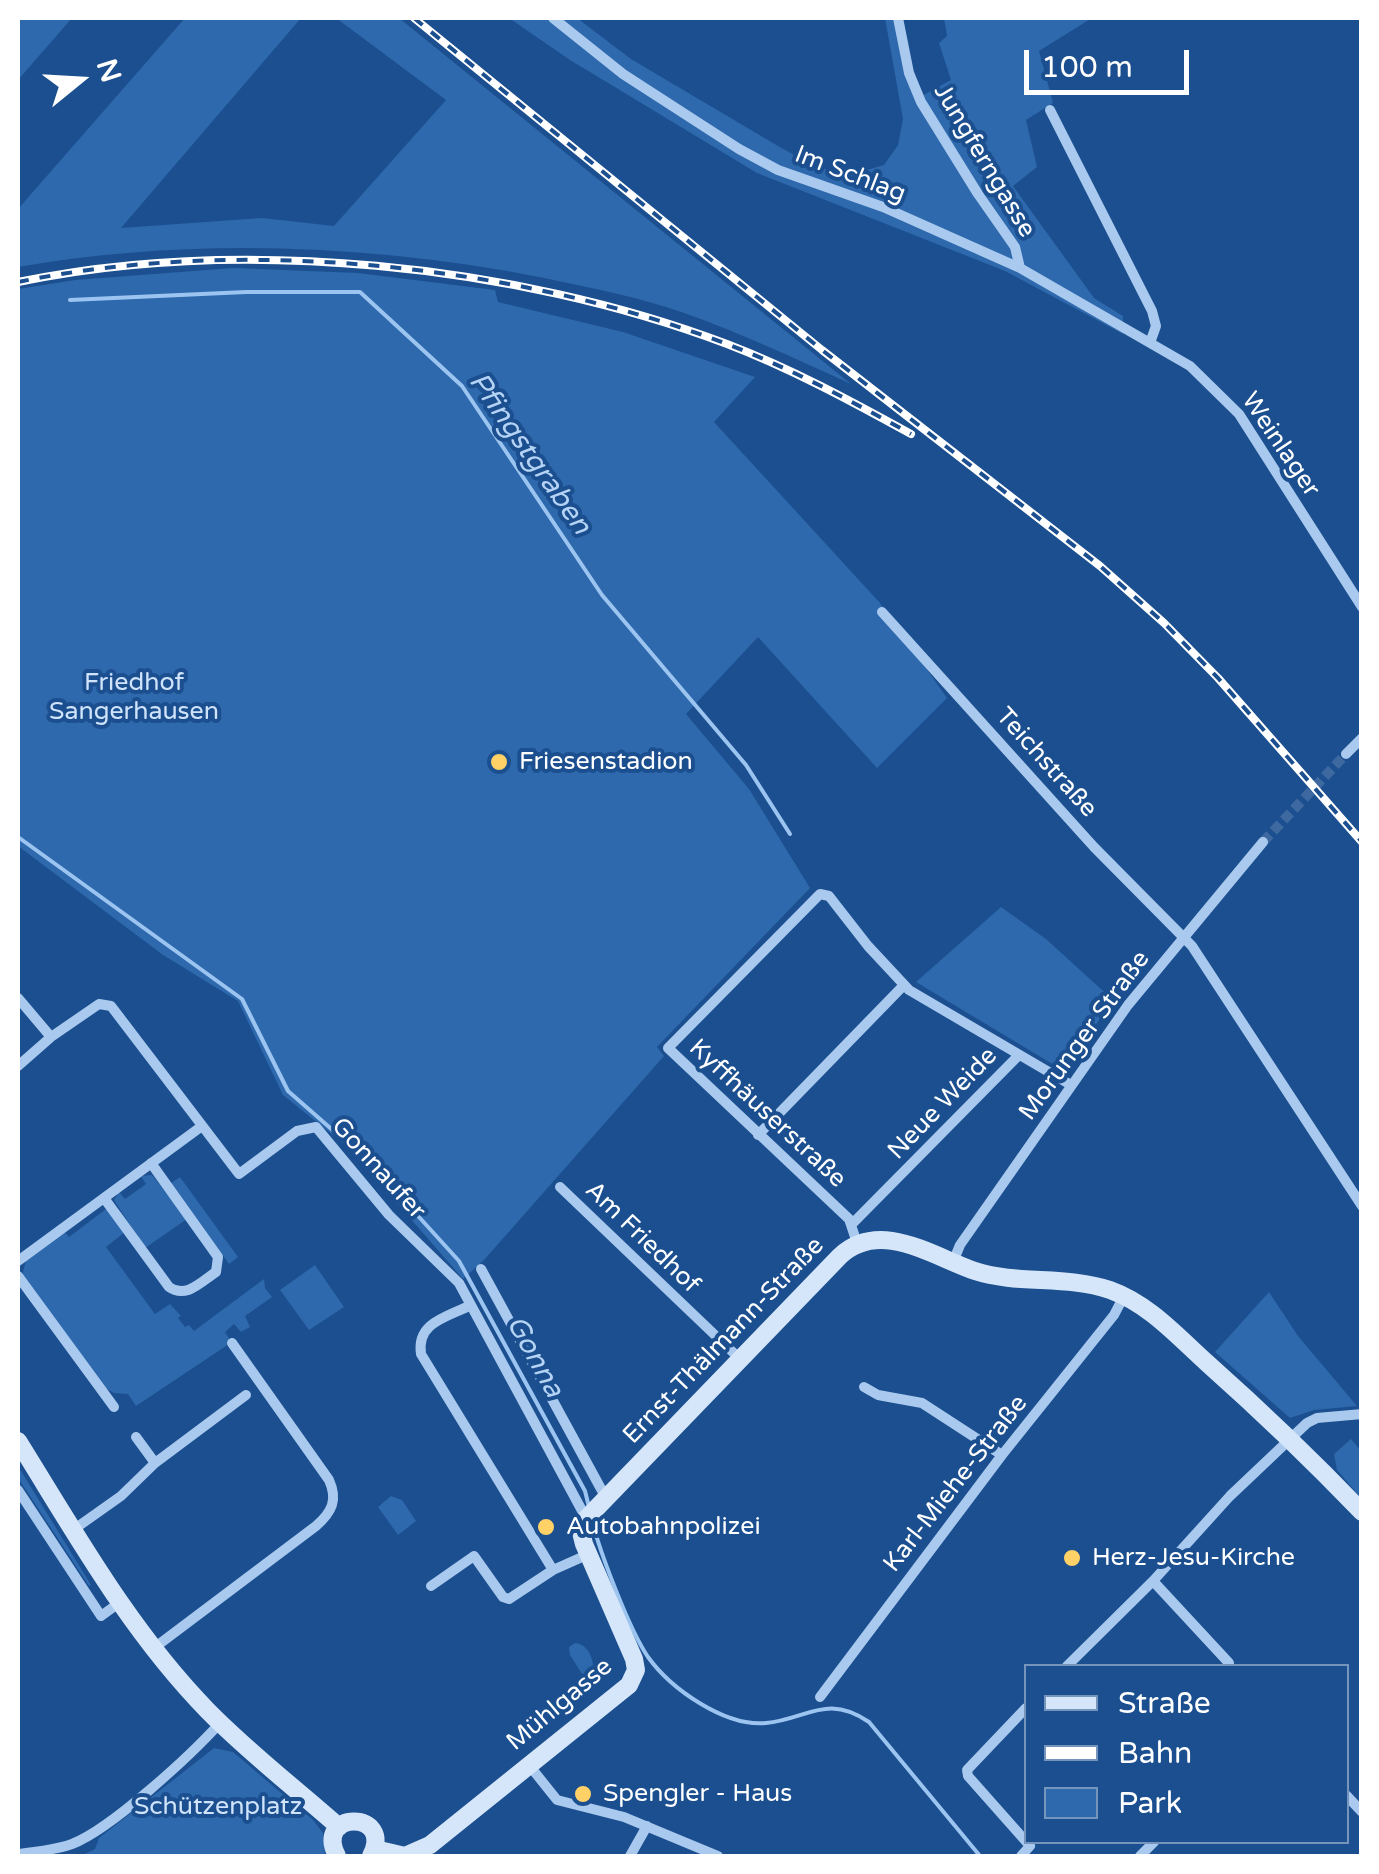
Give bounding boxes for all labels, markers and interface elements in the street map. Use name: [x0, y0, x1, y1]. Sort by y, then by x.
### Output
north arrow: [30, 30, 130, 130]
scale bar: [1029, 30, 1194, 92]
text: 100 m: [1041, 49, 1133, 86]
text: N: [89, 55, 128, 87]
street label: Jungferngasse: [926, 79, 1042, 243]
street label: Im Schlag: [790, 140, 910, 210]
water label: Pfingstgraben: [461, 367, 597, 541]
street label: Weinlager: [1234, 387, 1326, 503]
park label: Friedhof Sangerhausen: [49, 668, 219, 727]
street label: Teichstraße: [989, 702, 1103, 824]
place label: Friesenstadion: [519, 747, 693, 777]
marker: Friesenstadion: [488, 751, 510, 773]
street label: Morunger Straße: [1013, 945, 1157, 1127]
street label: Kyffhäuserstraße: [682, 1033, 852, 1195]
street label: Neue Weide: [882, 1042, 1004, 1166]
street label: Gonnaufer: [325, 1112, 431, 1226]
street label: Am Friedhof: [578, 1176, 706, 1300]
street label: Ernst-Thälmann-Straße: [617, 1231, 831, 1451]
water label: Gonna: [498, 1310, 570, 1404]
street label: Karl-Miehe-Straße: [878, 1390, 1034, 1578]
place label: Autobahnpolizei: [566, 1512, 761, 1542]
marker: Autobahnpolizei: [535, 1516, 557, 1538]
place label: Herz-Jesu-Kirche: [1092, 1543, 1295, 1573]
marker: Herz-Jesu-Kirche: [1061, 1547, 1083, 1569]
street label: Mühlgasse: [501, 1652, 619, 1758]
legend: [1024, 1664, 1349, 1844]
text: Straße: [1118, 1685, 1211, 1722]
text: Bahn: [1118, 1735, 1192, 1772]
place label: Spengler - Haus: [603, 1779, 792, 1809]
marker: Spengler - Haus: [572, 1783, 594, 1805]
text: Park: [1118, 1785, 1182, 1822]
park label: Schützenplatz: [134, 1792, 302, 1822]

